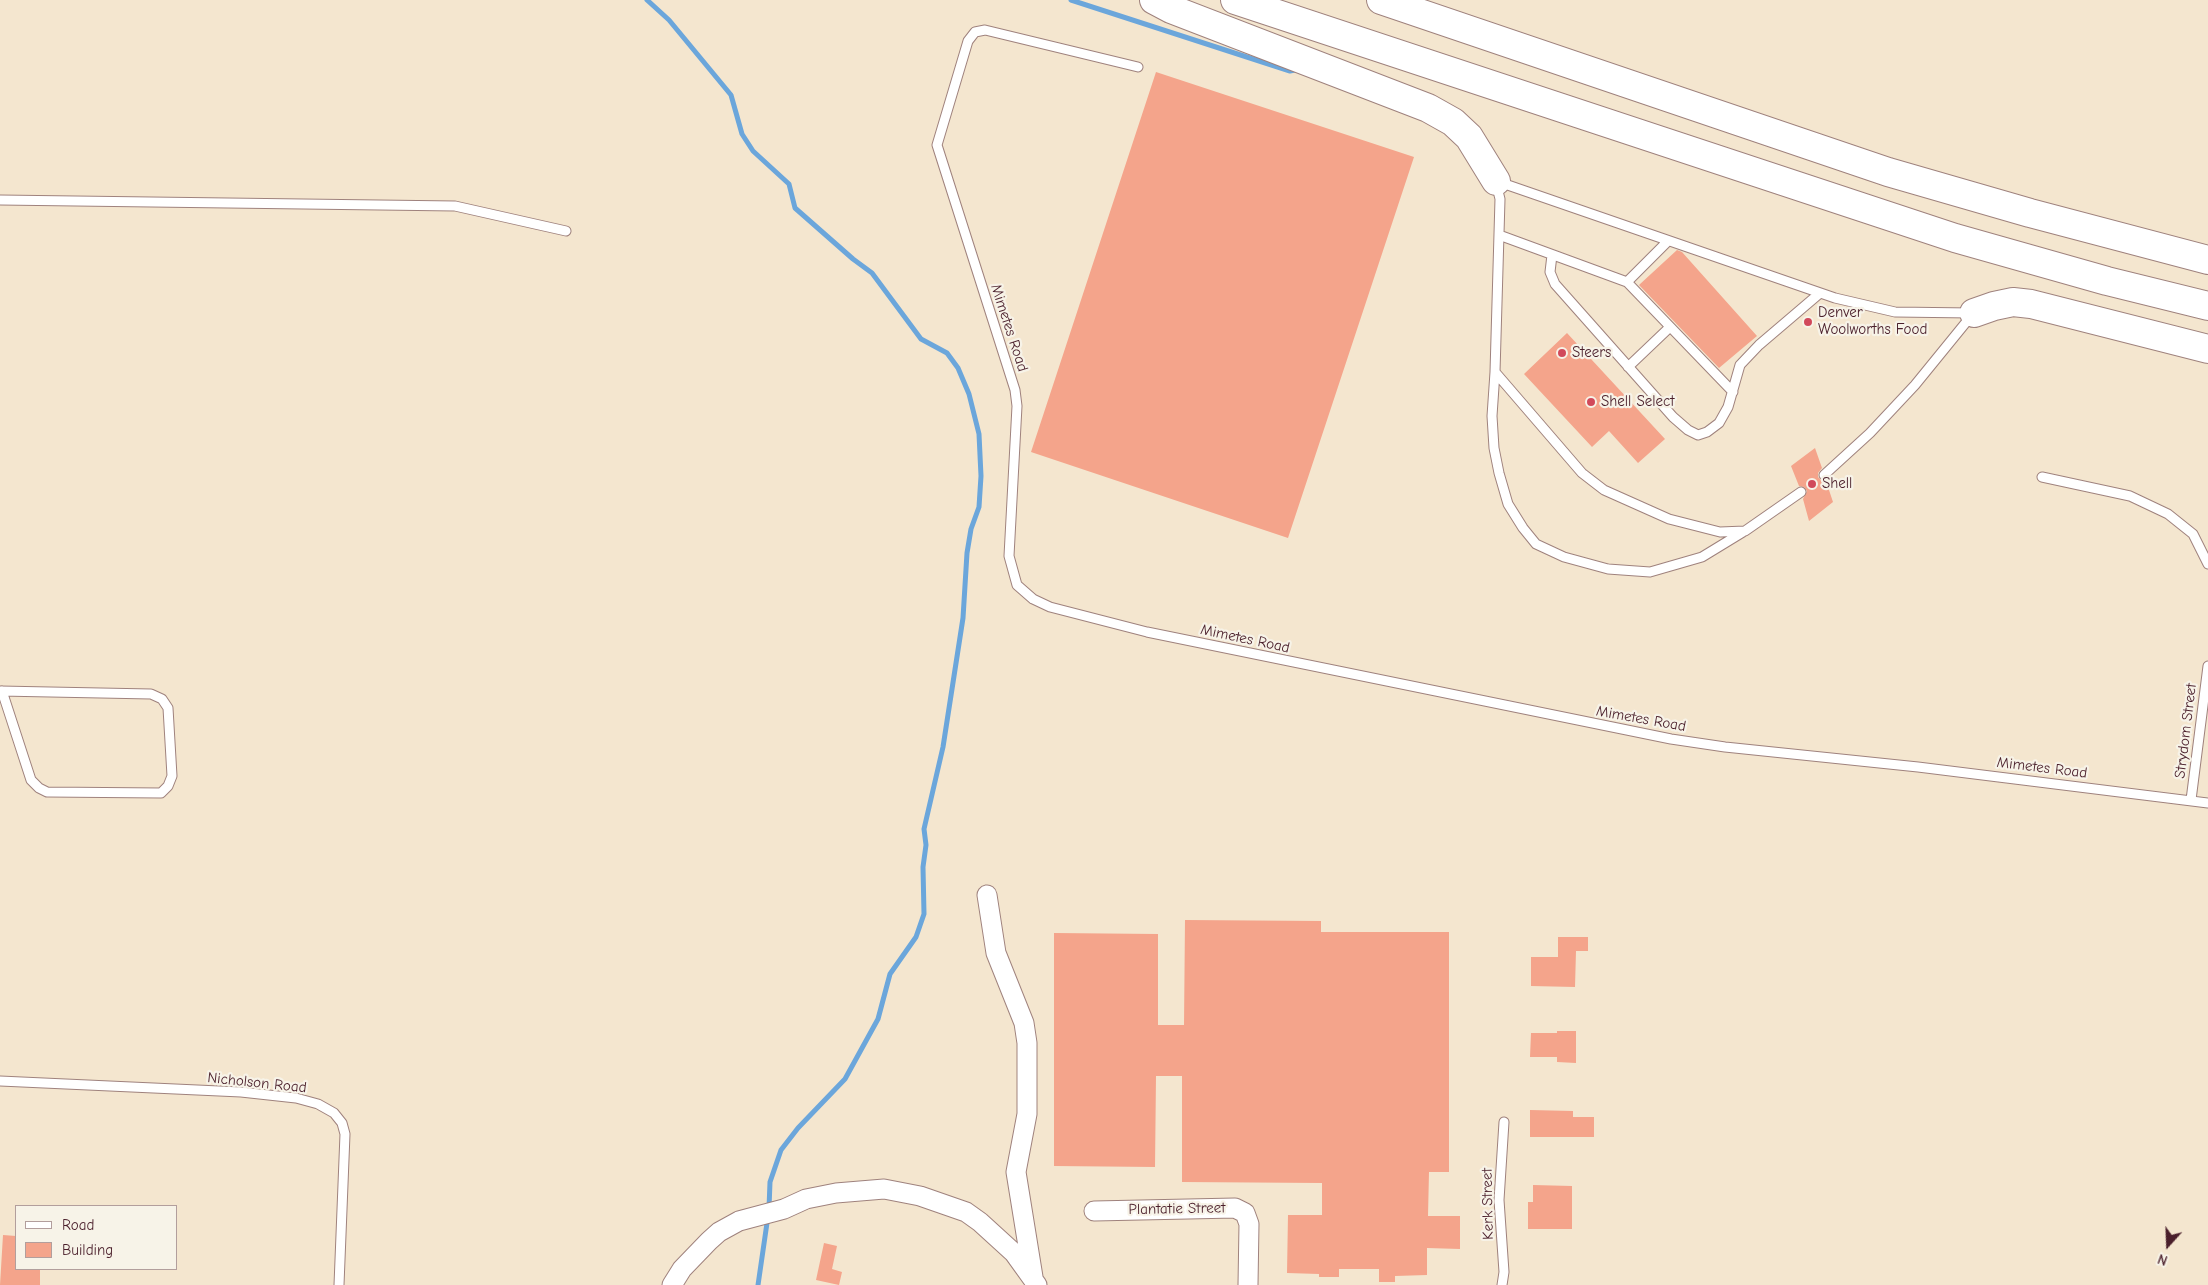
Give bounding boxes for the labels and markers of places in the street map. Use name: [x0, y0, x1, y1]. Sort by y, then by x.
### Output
place label: Denver Woolworths Food: [1818, 304, 1927, 339]
marker: Denver Woolworths Food: [1802, 316, 1814, 328]
place label: Steers: [1572, 344, 1611, 362]
marker: Steers: [1556, 347, 1568, 359]
place label: Shell Select: [1601, 393, 1675, 411]
marker: Shell Select: [1585, 396, 1597, 408]
place label: Shell: [1822, 475, 1852, 493]
marker: Shell: [1806, 478, 1818, 490]

